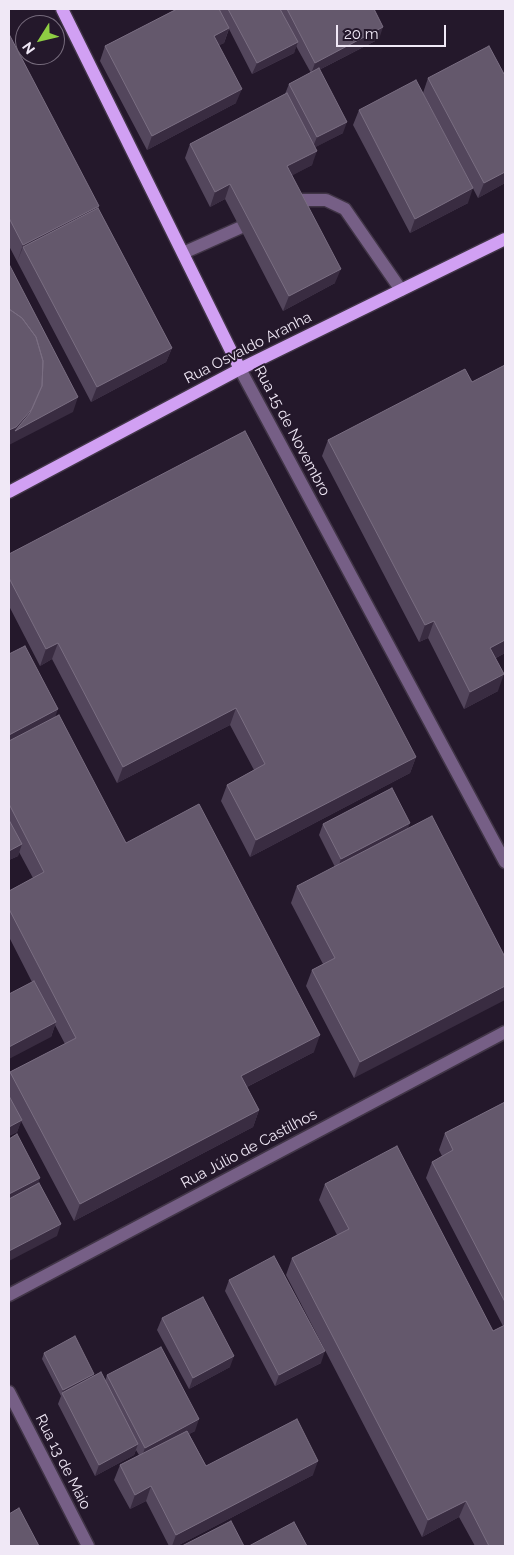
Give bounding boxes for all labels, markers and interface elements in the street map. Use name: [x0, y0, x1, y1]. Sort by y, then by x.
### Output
north arrow: [15, 15, 65, 65]
scale bar: [339, 15, 449, 47]
text: 20 m: [344, 25, 379, 43]
text: N: [19, 39, 38, 57]
street label: Rua Osvaldo Aranha: [181, 308, 315, 388]
street label: Rua 15 de Novembro: [250, 363, 334, 499]
street label: Rua Júlio de Castilhos: [178, 1105, 320, 1193]
street label: Rua 13 de Maio: [31, 1411, 95, 1513]

